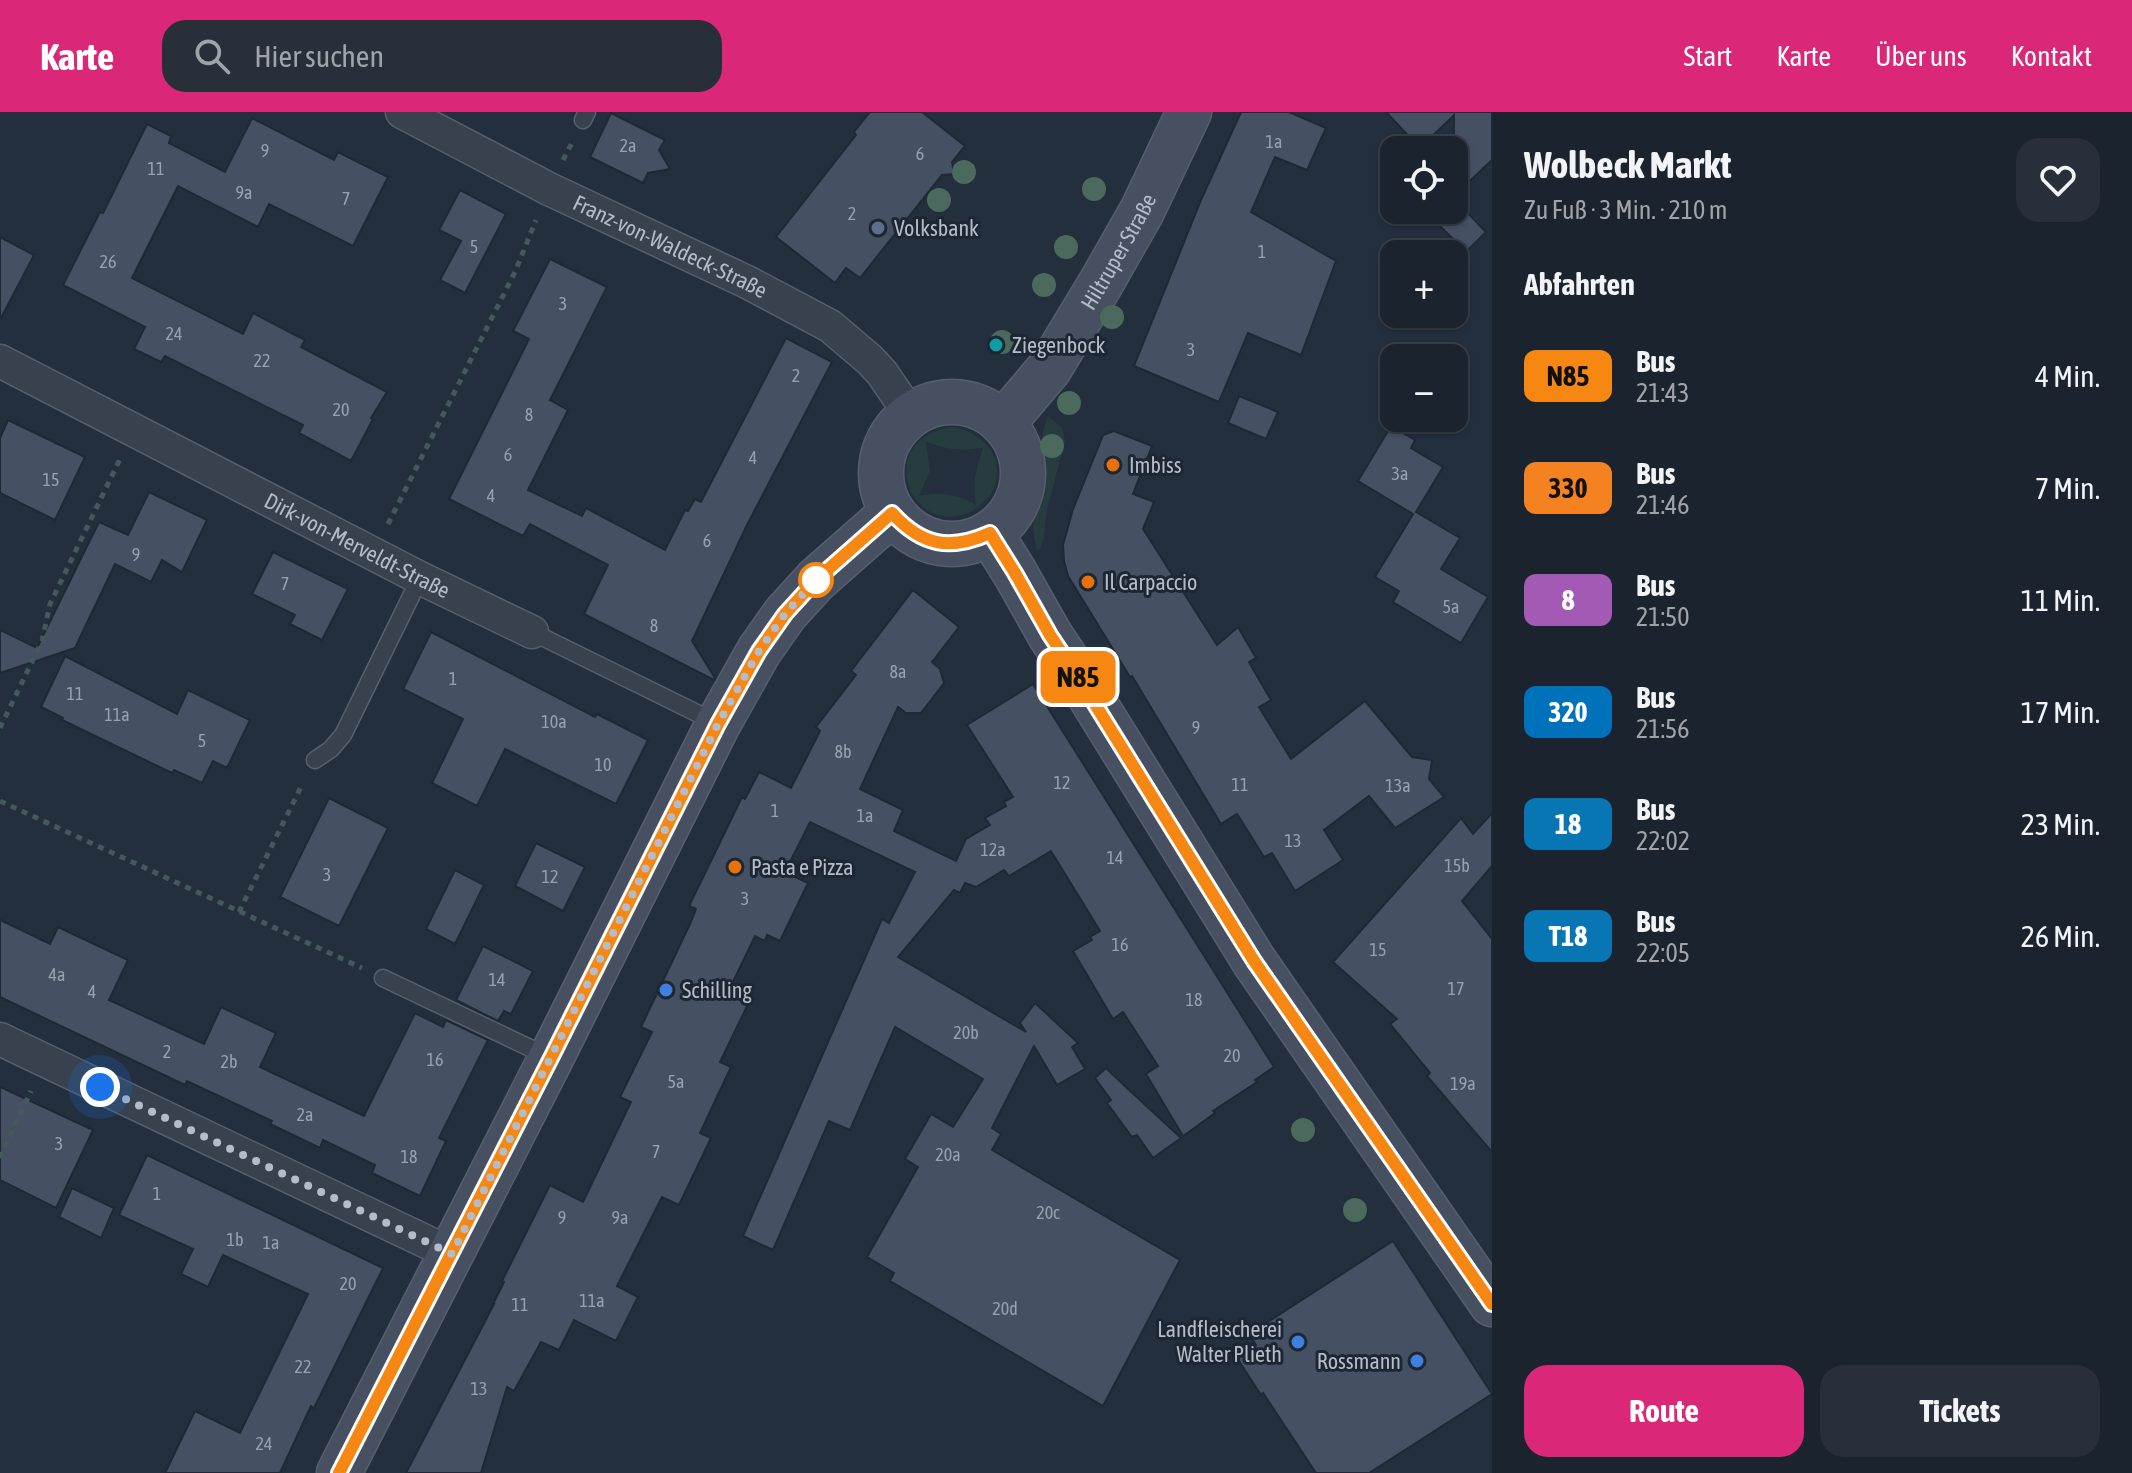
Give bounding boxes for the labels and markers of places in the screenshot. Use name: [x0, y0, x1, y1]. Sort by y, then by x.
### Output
place label: Volksbank: [894, 215, 979, 241]
marker: Volksbank: [869, 219, 887, 237]
place label: Ziegenbock: [1012, 332, 1106, 358]
marker: Ziegenbock: [987, 336, 1005, 354]
place label: Imbiss: [1129, 452, 1182, 478]
marker: Imbiss: [1104, 456, 1122, 474]
unlabelled marker: [799, 563, 833, 597]
place label: Il Carpaccio: [1104, 569, 1197, 595]
marker: Il Carpaccio: [1079, 573, 1097, 591]
place label: Pasta e Pizza: [751, 854, 853, 880]
marker: Pasta e Pizza: [726, 858, 744, 876]
place label: Schilling: [682, 977, 753, 1003]
marker: Schilling: [657, 981, 675, 999]
place label: Landfleischerei Walter Plieth: [1157, 1316, 1282, 1367]
marker: Landfleischerei Walter Plieth: [1289, 1333, 1307, 1351]
place label: Rossmann: [1317, 1348, 1401, 1374]
marker: Rossmann: [1408, 1352, 1426, 1370]

